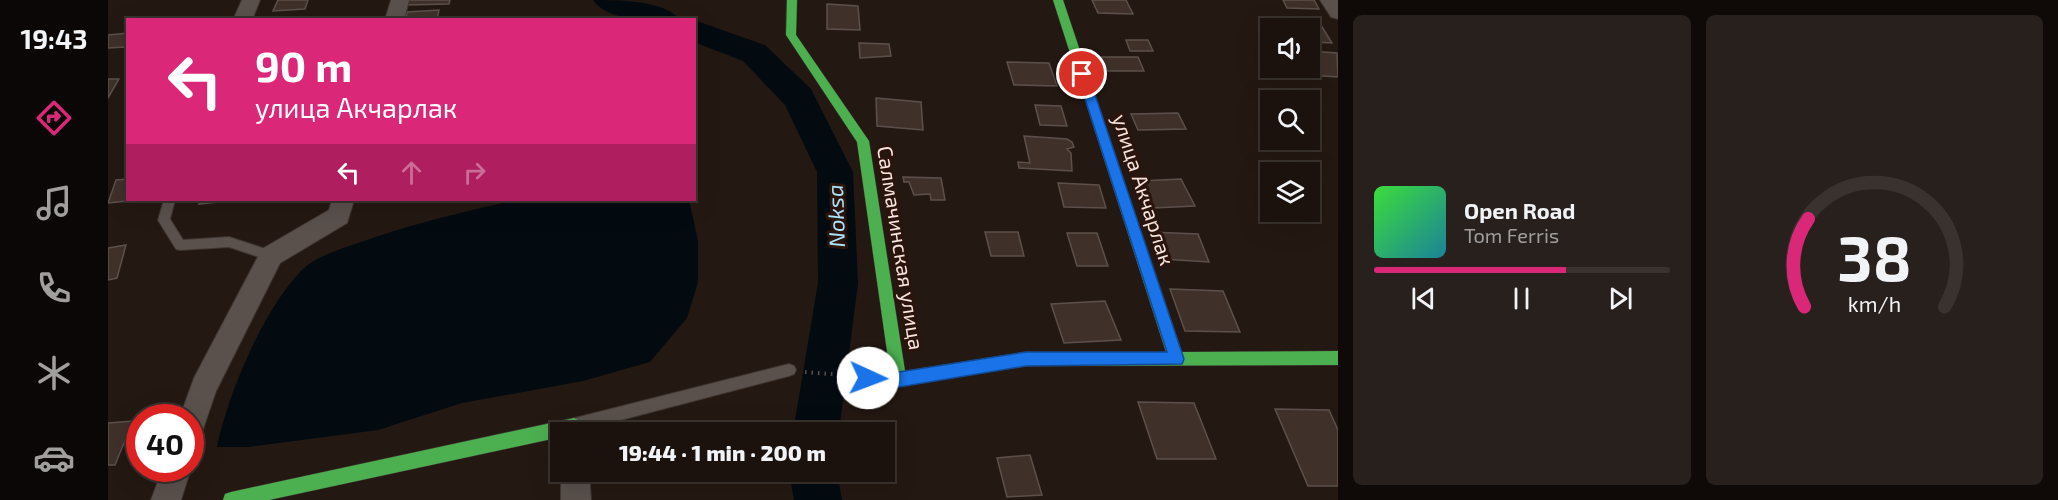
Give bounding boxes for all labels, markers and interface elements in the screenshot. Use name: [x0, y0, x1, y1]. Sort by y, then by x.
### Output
map controls: [1260, 18, 1320, 222]
button: sound: [1260, 18, 1320, 78]
text: 19:43: [20, 22, 88, 54]
text: 90 m: [255, 40, 352, 90]
icon: left: [156, 42, 234, 120]
pin: [1056, 48, 1107, 99]
icon: arrive: [1065, 57, 1098, 90]
button: search: [1260, 90, 1320, 150]
text: улица Акчарлак: [255, 91, 457, 123]
icon: directions: [33, 97, 75, 139]
street label: улица Акчарлак: [1107, 111, 1181, 269]
street label: Салмачинская улица: [872, 144, 930, 352]
icon: left: [332, 156, 365, 189]
icon: ahead: [395, 156, 428, 189]
icon: right: [458, 156, 491, 189]
button: layers: [1260, 162, 1320, 222]
icon: music: [33, 182, 75, 224]
water label: Noksa: [821, 184, 849, 248]
text: Open Road: [1464, 197, 1576, 223]
text: 38: [1837, 219, 1911, 294]
text: Tom Ferris: [1464, 223, 1559, 247]
icon: phone: [33, 267, 75, 309]
icon: previous: [1407, 282, 1440, 315]
icon: pause: [1505, 282, 1538, 315]
icon: next: [1604, 282, 1637, 315]
text: km/h: [1848, 291, 1901, 316]
position arrow: [836, 346, 900, 410]
icon: climate: [33, 352, 75, 394]
speed limit sign: 40: [126, 404, 204, 482]
icon: car: [33, 437, 75, 479]
text: 19:44 · 1 min · 200 m: [619, 439, 826, 465]

